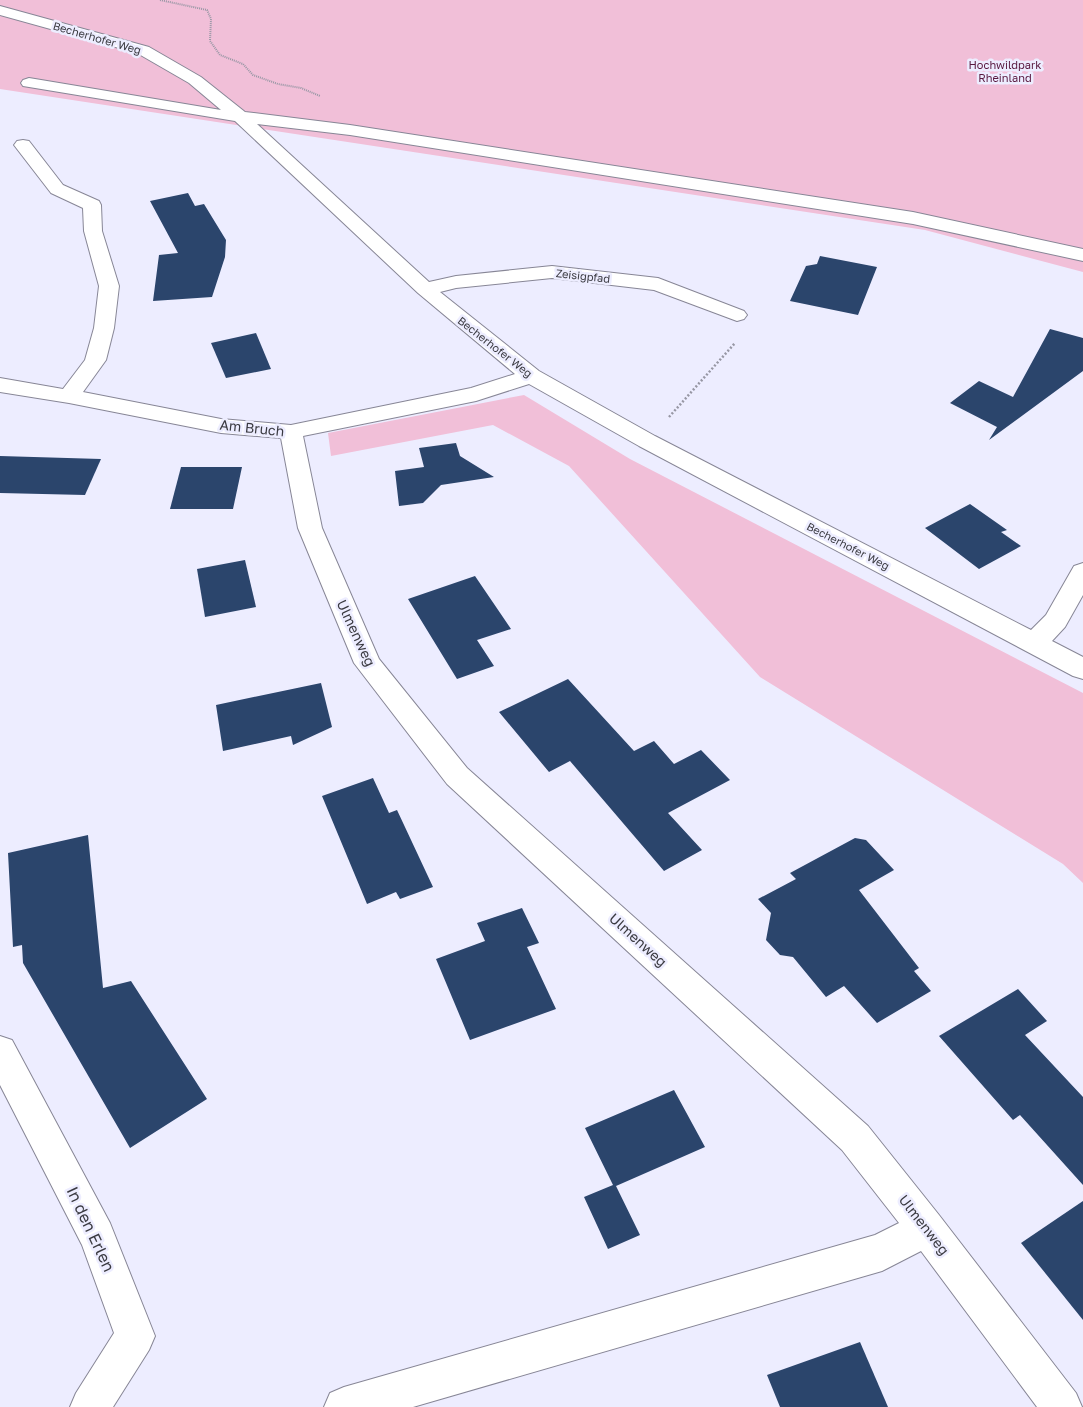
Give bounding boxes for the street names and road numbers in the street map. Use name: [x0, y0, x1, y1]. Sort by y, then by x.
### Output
street label: Becherhofer Weg: [52, 19, 143, 56]
street label: Zeisigpfad: [555, 266, 611, 285]
street label: Becherhofer Weg: [455, 313, 535, 380]
street label: Am Bruch: [219, 416, 285, 439]
street label: Becherhofer Weg: [805, 519, 892, 572]
street label: Ulmenweg: [334, 597, 379, 669]
street label: Ulmenweg: [606, 909, 671, 970]
street label: In den Erlen: [63, 1183, 119, 1275]
street label: Ulmenweg: [896, 1191, 953, 1258]

